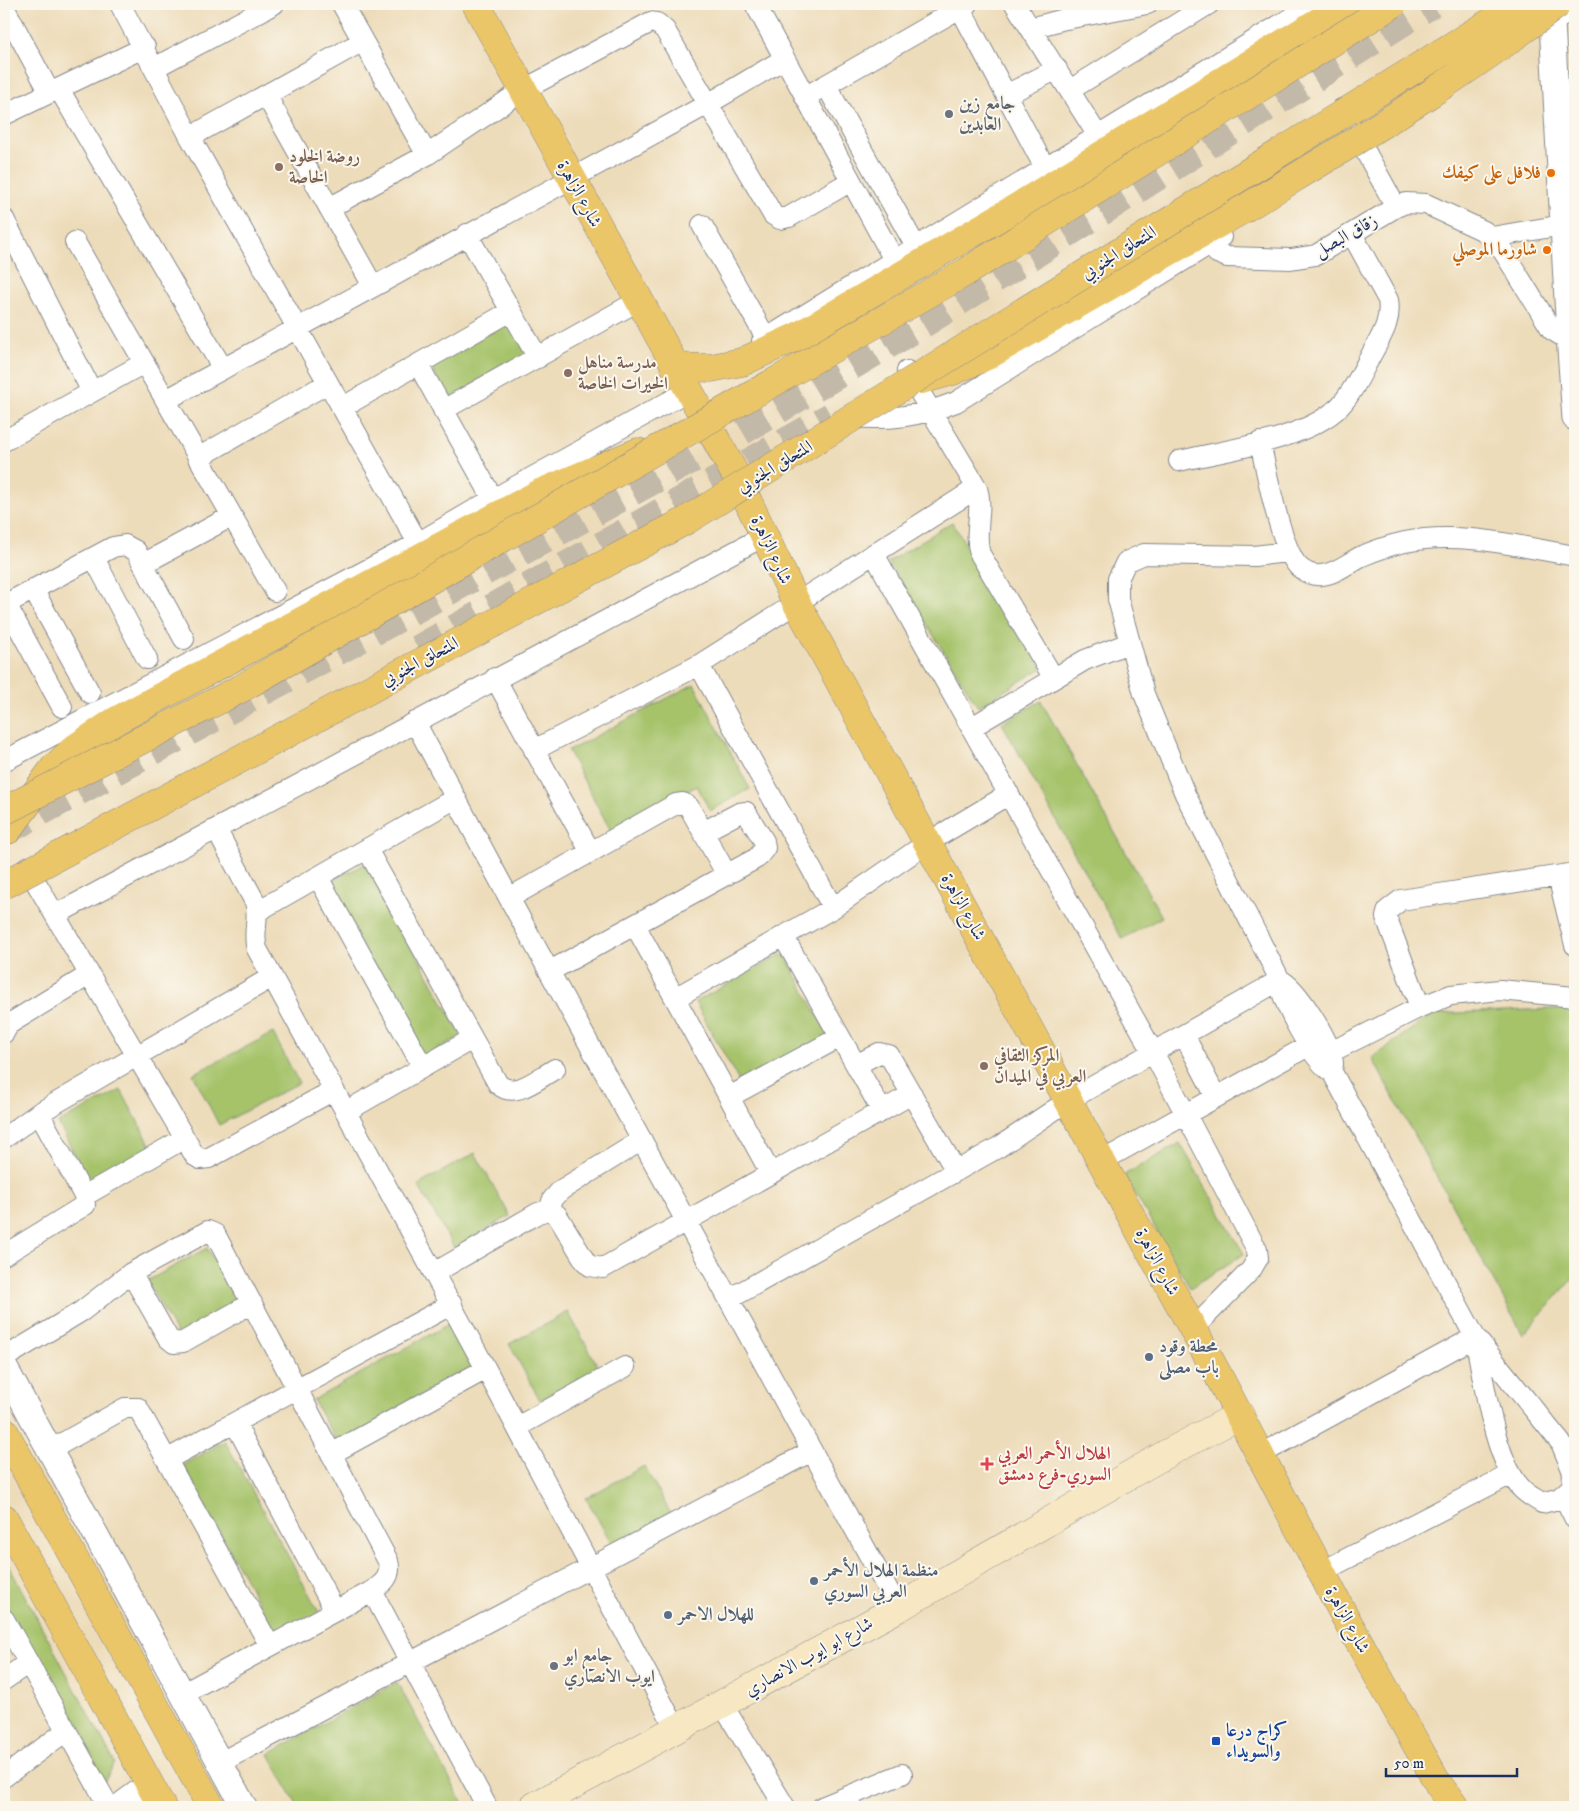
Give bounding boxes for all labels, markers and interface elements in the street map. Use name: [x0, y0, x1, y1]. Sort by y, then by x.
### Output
place label: جامع زين العابدين: [959, 93, 1015, 136]
marker: جامع زين العابدين: [943, 108, 955, 120]
place label: روضة الخلود الخاصة: [289, 146, 360, 189]
street label: شارع الزاهرة: [549, 157, 606, 233]
marker: روضة الخلود الخاصة: [273, 161, 285, 173]
place label: فلافل على كيفك: [1442, 162, 1541, 186]
marker: فلافل على كيفك: [1545, 167, 1557, 179]
street label: زقاق البصل: [1311, 210, 1382, 263]
street label: المتحلق الجنوبي: [1077, 221, 1162, 287]
place label: شاورما الموصلي: [1451, 239, 1537, 267]
marker: شاورما الموصلي: [1541, 244, 1553, 256]
place label: مدرسة مناهل الخيرات الخاصة: [578, 352, 668, 395]
marker: مدرسة مناهل الخيرات الخاصة: [562, 367, 574, 379]
street label: المتحلق الجنوبي: [733, 436, 819, 501]
street label: شارع الزاهرة: [743, 512, 796, 589]
street label: المتحلق الجنوبي: [377, 632, 464, 694]
street label: شارع الزاهرة: [933, 870, 990, 946]
place label: المركز الثقافي العربي في الميدان: [993, 1045, 1087, 1091]
marker: المركز الثقافي العربي في الميدان: [978, 1060, 990, 1072]
street label: شارع الزاهرة: [1127, 1225, 1184, 1301]
place label: محطة وقود باب مصلى: [1158, 1336, 1219, 1381]
marker: محطة وقود باب مصلى: [1143, 1351, 1155, 1363]
place label: الهلال الأحمر العربي السوري-فرع دمشق: [997, 1439, 1111, 1489]
marker: الهلال الأحمر العربي السوري-فرع دمشق: [980, 1457, 994, 1471]
place label: منظمة الهلال الأحمر العربي السوري: [822, 1556, 939, 1606]
marker: منظمة الهلال الأحمر العربي السوري: [808, 1575, 820, 1587]
street label: شارع الزاهرة: [1317, 1583, 1374, 1659]
place label: للهلال الاحمر: [676, 1604, 754, 1626]
marker: للهلال الاحمر: [662, 1609, 674, 1621]
street label: شارع ابو ايوب الانصاري: [741, 1613, 879, 1704]
place label: جامع ابو ايوب الانصاري: [562, 1645, 655, 1691]
marker: جامع ابو ايوب الانصاري: [548, 1660, 560, 1672]
place label: كراج درعا والسويداء: [1226, 1720, 1287, 1763]
marker: كراج درعا والسويداء: [1210, 1735, 1222, 1747]
scale bar: [1386, 1746, 1518, 1778]
text: 50 m: [1394, 1754, 1424, 1773]

